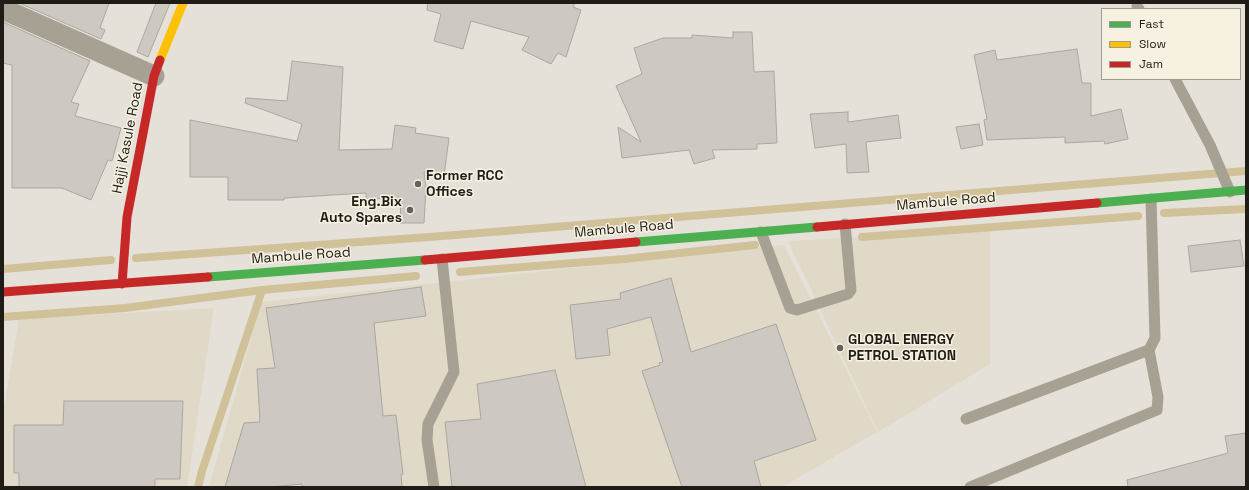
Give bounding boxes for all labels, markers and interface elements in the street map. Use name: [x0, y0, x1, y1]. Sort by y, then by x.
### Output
legend: [1101, 8, 1241, 80]
text: Fast: [1139, 16, 1164, 32]
text: Slow: [1139, 36, 1166, 52]
text: Jam: [1139, 56, 1163, 72]
street label: Hajji Kasule Road: [109, 81, 147, 195]
place label: Former RCC Offices: [426, 168, 504, 200]
marker: Former RCC Offices: [413, 179, 423, 189]
street label: Mambule Road: [896, 189, 996, 215]
place label: Eng.Bix Auto Spares: [320, 194, 402, 226]
marker: Eng.Bix Auto Spares: [405, 205, 415, 215]
street label: Mambule Road: [574, 216, 674, 242]
street label: Mambule Road: [251, 244, 351, 268]
place label: GLOBAL ENERGY PETROL STATION: [848, 332, 956, 364]
marker: GLOBAL ENERGY PETROL STATION: [835, 343, 845, 353]

